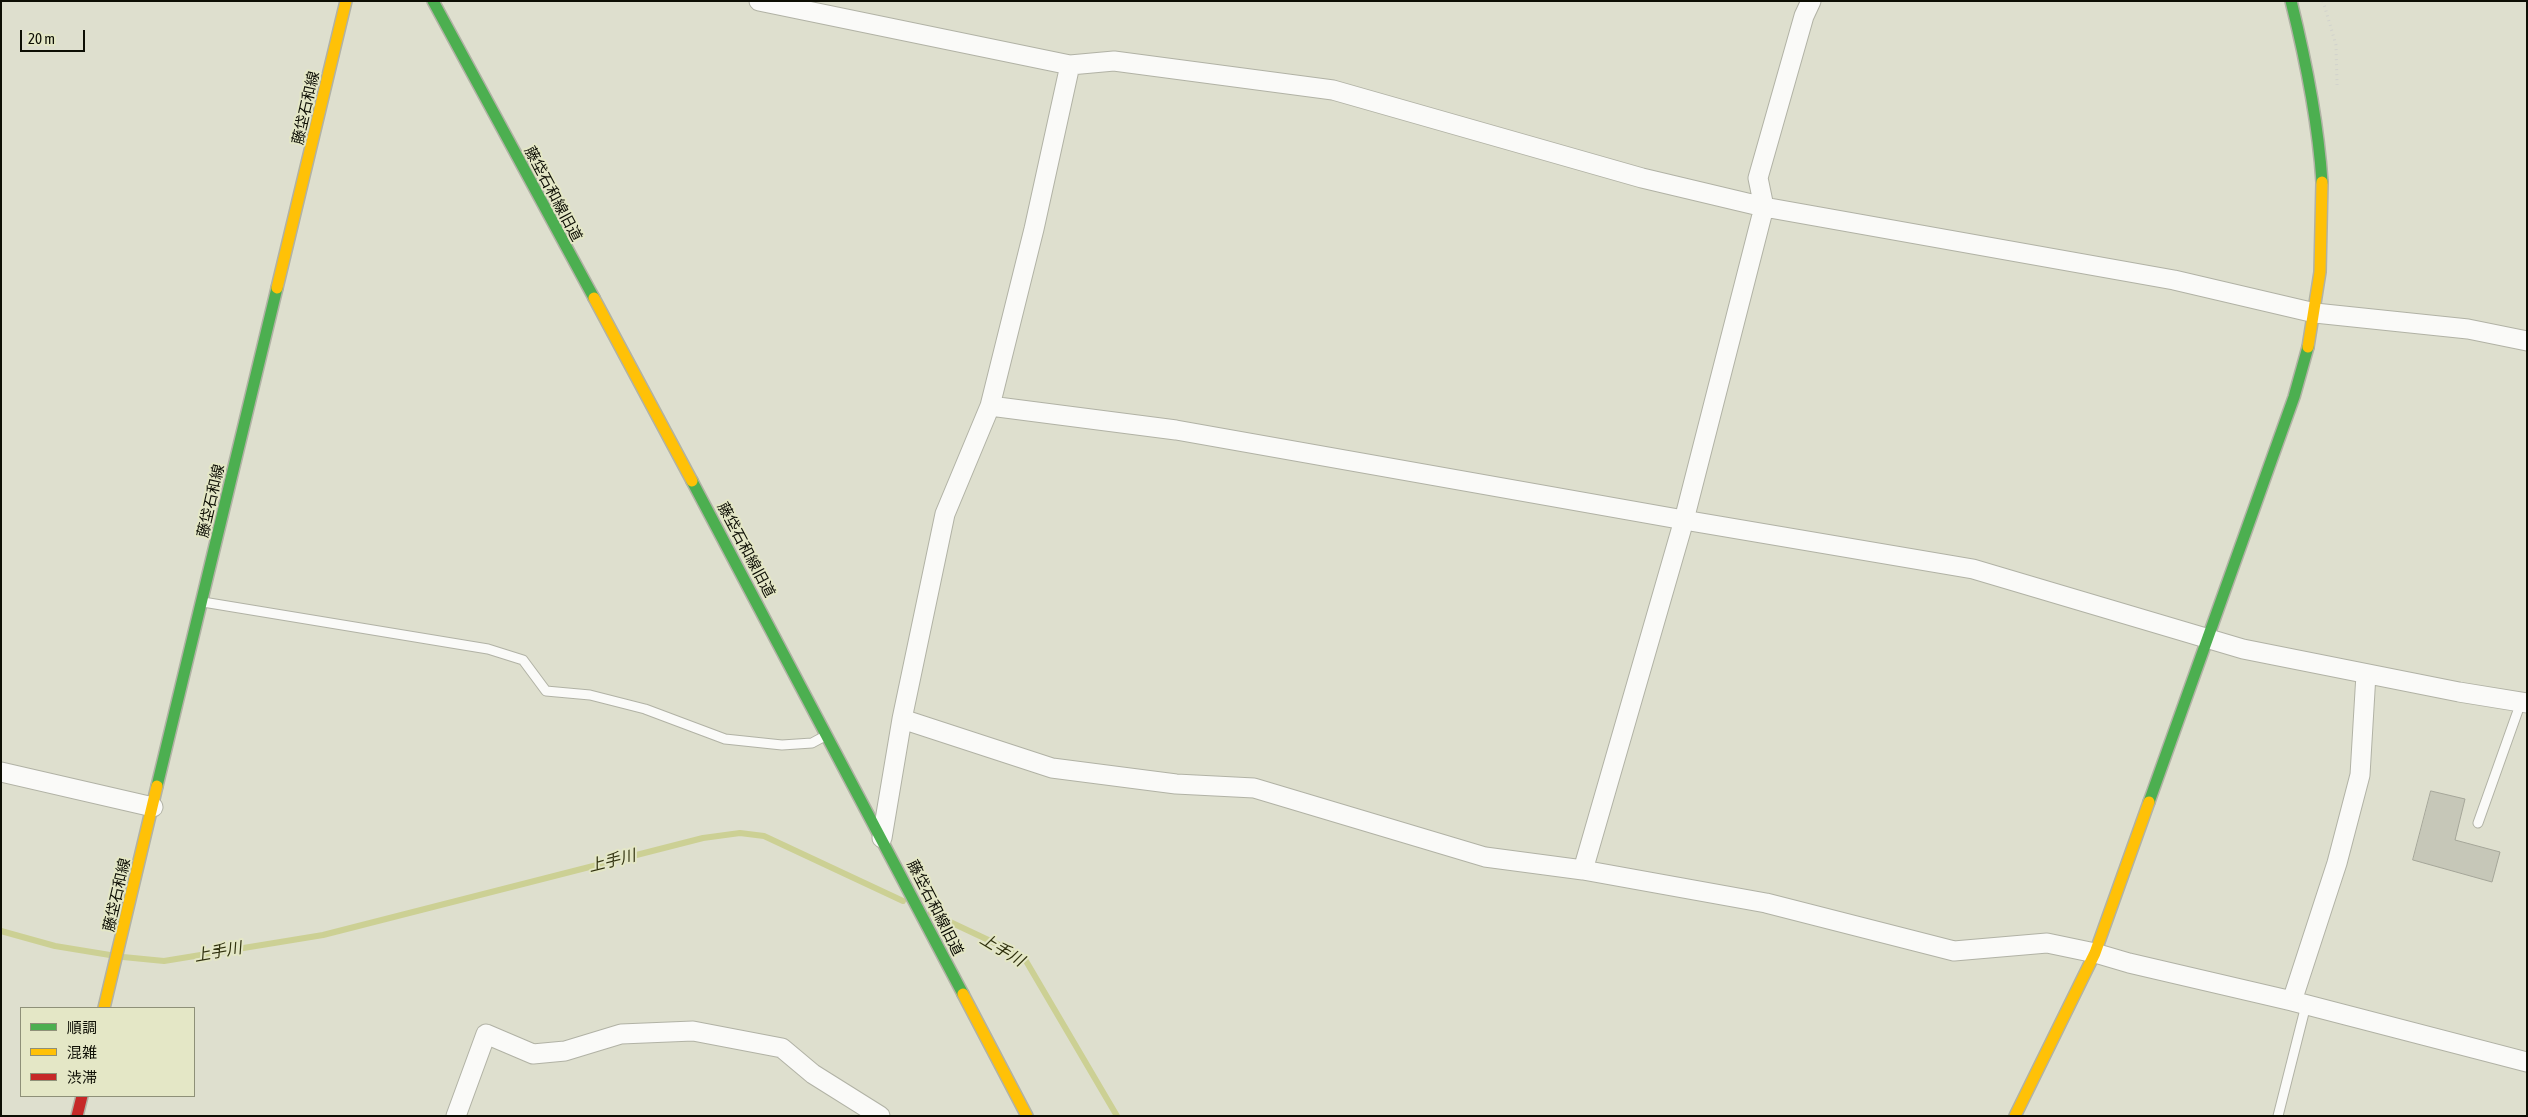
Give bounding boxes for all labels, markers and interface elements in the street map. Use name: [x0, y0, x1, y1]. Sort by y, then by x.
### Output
scale bar: [22, 20, 88, 52]
text: 20 m: [28, 30, 55, 47]
street label: 藤垈石和線: [289, 69, 323, 147]
street label: 藤垈石和線旧道: [520, 143, 586, 245]
street label: 藤垈石和線: [194, 462, 228, 540]
street label: 藤垈石和線旧道: [713, 499, 779, 601]
water label: 上手川: [586, 846, 638, 876]
street label: 藤垈石和線: [100, 856, 134, 934]
street label: 藤垈石和線旧道: [903, 857, 967, 959]
water label: 上手川: [976, 929, 1028, 971]
water label: 上手川: [193, 938, 243, 966]
legend: [20, 1007, 195, 1097]
text: 順調: [67, 1019, 97, 1036]
text: 混雑: [67, 1044, 97, 1061]
text: 渋滞: [67, 1069, 97, 1086]

